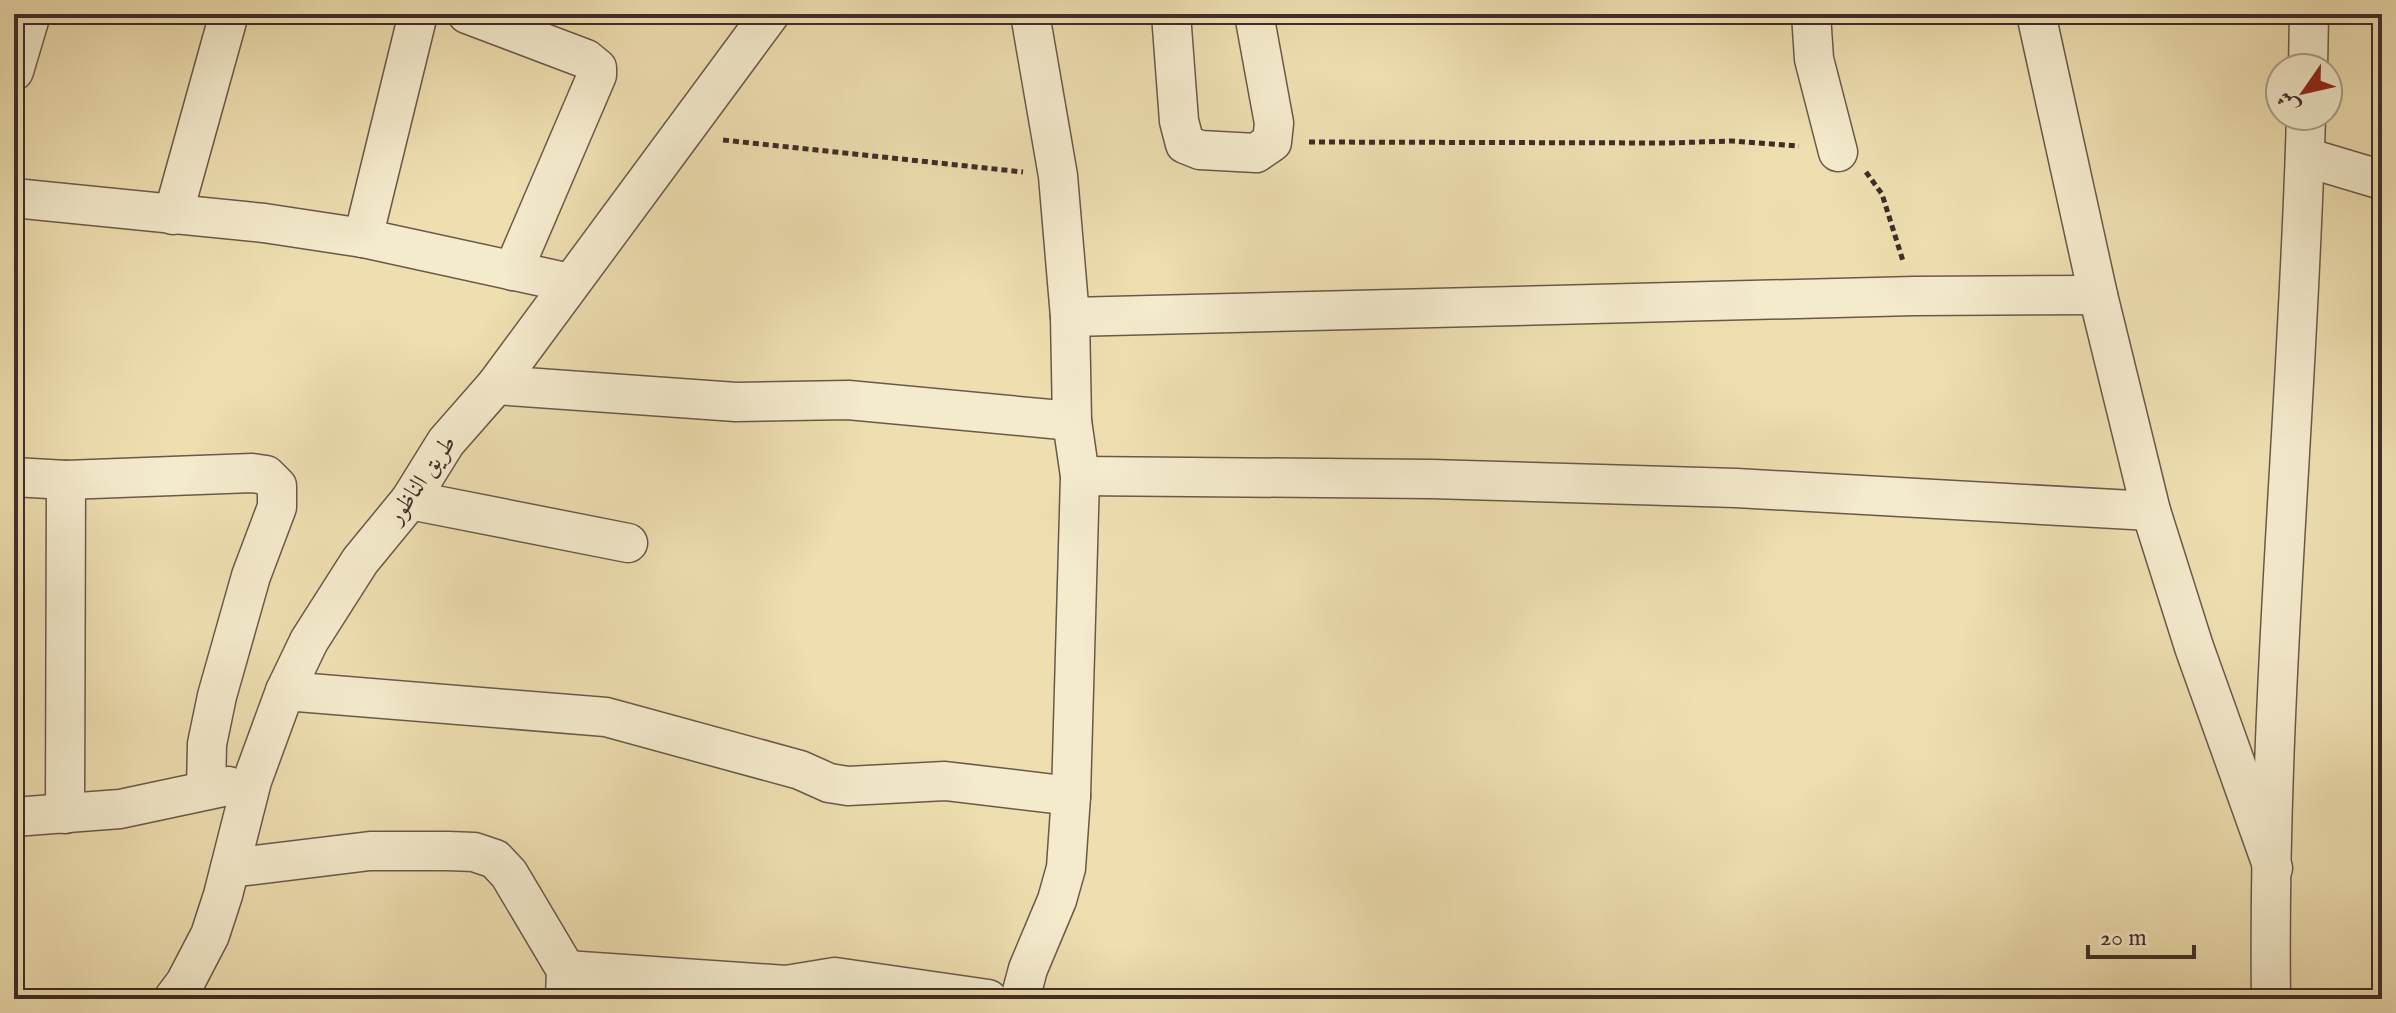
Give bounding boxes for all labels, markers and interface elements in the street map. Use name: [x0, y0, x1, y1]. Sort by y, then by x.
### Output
north arrow: [2264, 52, 2344, 132]
text: ش: [2271, 85, 2307, 119]
street label: طريق الناظور: [379, 429, 464, 532]
scale bar: [2088, 909, 2194, 959]
text: 20 m: [2100, 923, 2147, 954]

